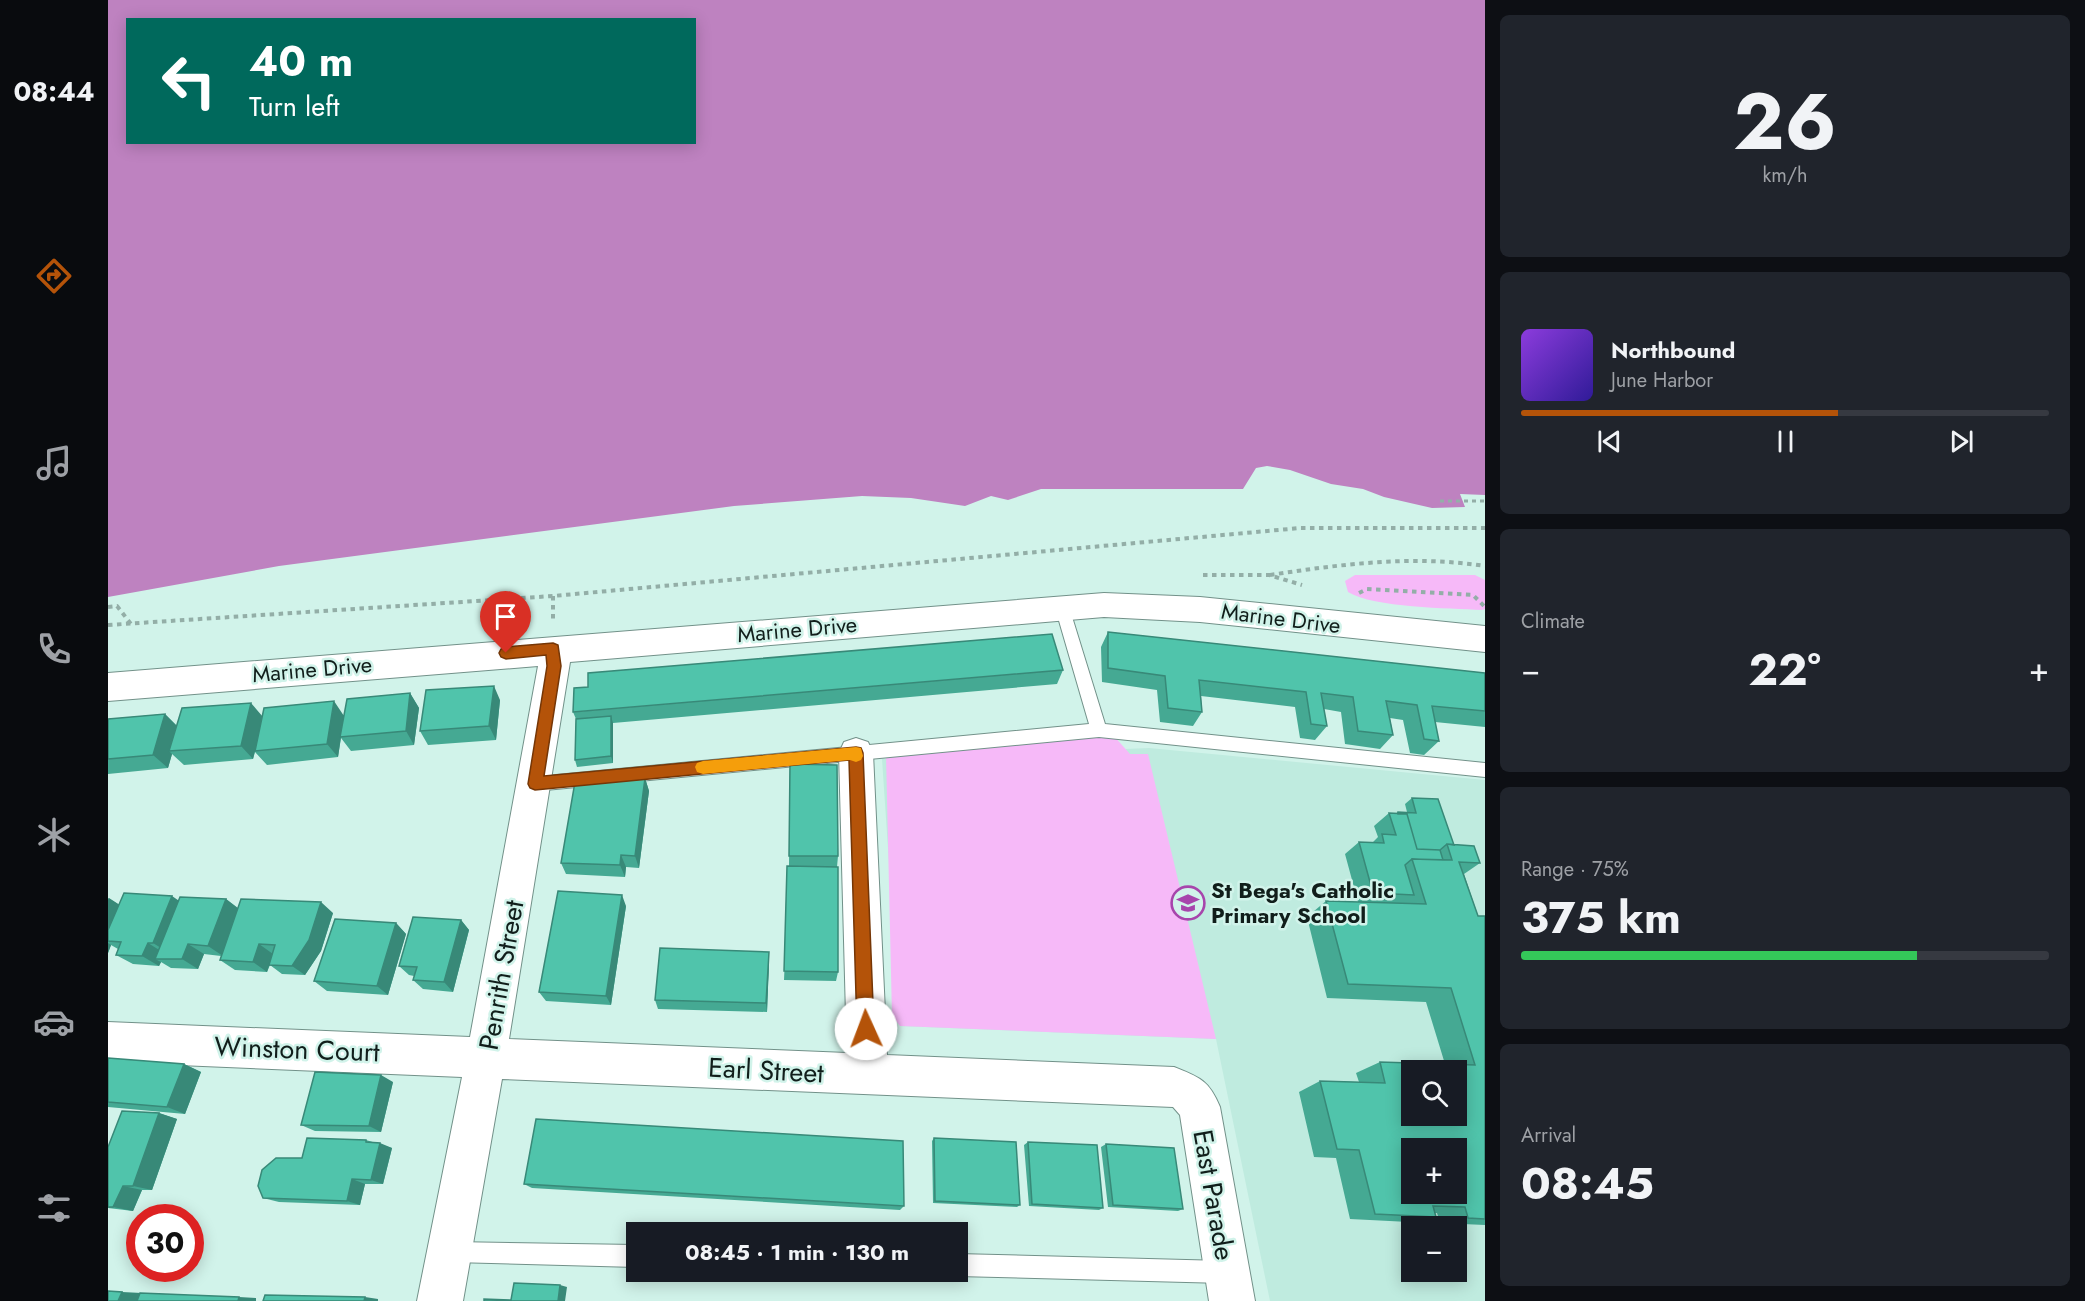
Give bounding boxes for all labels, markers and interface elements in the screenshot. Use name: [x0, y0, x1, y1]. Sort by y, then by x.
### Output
text: 40 m: [249, 31, 353, 92]
icon: left: [150, 42, 228, 120]
text: 26: [1733, 66, 1837, 178]
text: 08:44: [13, 72, 95, 111]
text: Turn left: [249, 87, 339, 126]
text: km/h: [1762, 161, 1808, 190]
icon: directions: [33, 255, 75, 297]
text: Northbound: [1611, 334, 1735, 366]
text: June Harbor: [1611, 366, 1713, 395]
icon: previous: [1593, 425, 1626, 458]
icon: pause: [1769, 425, 1802, 458]
icon: next: [1945, 425, 1978, 458]
icon: music: [33, 442, 75, 484]
pin: [480, 591, 531, 653]
street label: Marine Drive: [1219, 595, 1343, 641]
icon: arrive: [489, 600, 522, 633]
text: Climate: [1521, 607, 1585, 636]
street label: Marine Drive: [736, 608, 858, 650]
icon: phone: [33, 628, 75, 670]
text: 22°: [1748, 637, 1821, 702]
text: −: [1521, 646, 1540, 693]
text: +: [2029, 646, 2049, 693]
street label: Marine Drive: [251, 648, 373, 690]
icon: climate: [33, 814, 75, 856]
text: Range · 75%: [1521, 855, 1629, 884]
place label: St Bega's Catholic Primary School: [1211, 874, 1394, 931]
school or university icon: St Bega's Catholic Primary School: [1170, 885, 1206, 921]
text: 375 km: [1521, 885, 1681, 950]
street label: Penrith Street: [469, 896, 533, 1053]
position arrow: [834, 997, 898, 1061]
icon: car: [33, 1001, 75, 1043]
street label: Winston Court: [214, 1027, 381, 1071]
street label: Earl Street: [707, 1047, 825, 1093]
map controls: [1401, 1060, 1467, 1282]
button: search: [1401, 1060, 1467, 1126]
text: Arrival: [1521, 1121, 1576, 1150]
street label: East Parade: [1183, 1127, 1245, 1263]
button: +: [1401, 1138, 1467, 1204]
text: 08:45: [1521, 1151, 1654, 1216]
icon: filters: [33, 1187, 75, 1229]
speed limit sign: 30: [126, 1204, 204, 1282]
button: −: [1401, 1216, 1467, 1282]
text: 08:45 · 1 min · 130 m: [685, 1236, 909, 1268]

